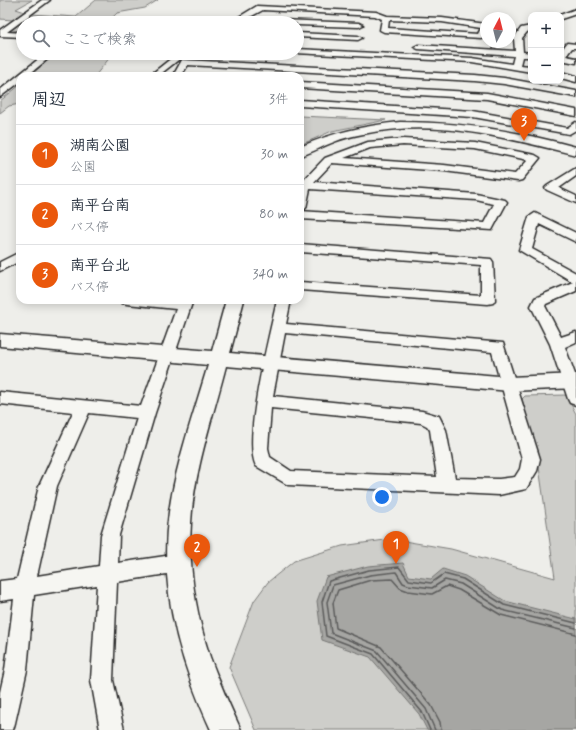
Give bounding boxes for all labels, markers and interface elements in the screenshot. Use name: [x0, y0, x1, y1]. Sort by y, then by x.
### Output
north arrow: [480, 12, 516, 48]
map controls: [528, 12, 564, 84]
button: +: [528, 12, 564, 48]
search box: [16, 16, 304, 60]
icon: search: [30, 27, 52, 49]
text: ここで検索: [62, 30, 137, 50]
button: −: [528, 48, 564, 84]
text: 周辺: [32, 89, 66, 111]
text: 3件: [269, 91, 288, 108]
pin: 3: [511, 108, 537, 141]
text: 湖南公園: [70, 136, 130, 156]
text: 1: [42, 146, 48, 163]
text: 30 m: [261, 146, 288, 163]
text: 公園: [70, 159, 96, 176]
text: 南平台南: [70, 196, 130, 216]
text: 2: [42, 206, 48, 223]
text: 80 m: [259, 206, 288, 223]
text: バス停: [70, 219, 109, 236]
text: 南平台北: [70, 256, 130, 276]
text: 3: [42, 266, 48, 283]
text: 340 m: [253, 266, 288, 283]
text: バス停: [70, 279, 109, 296]
your location: [372, 487, 392, 507]
pin: 1: [383, 531, 409, 564]
pin: 2: [184, 534, 210, 567]

